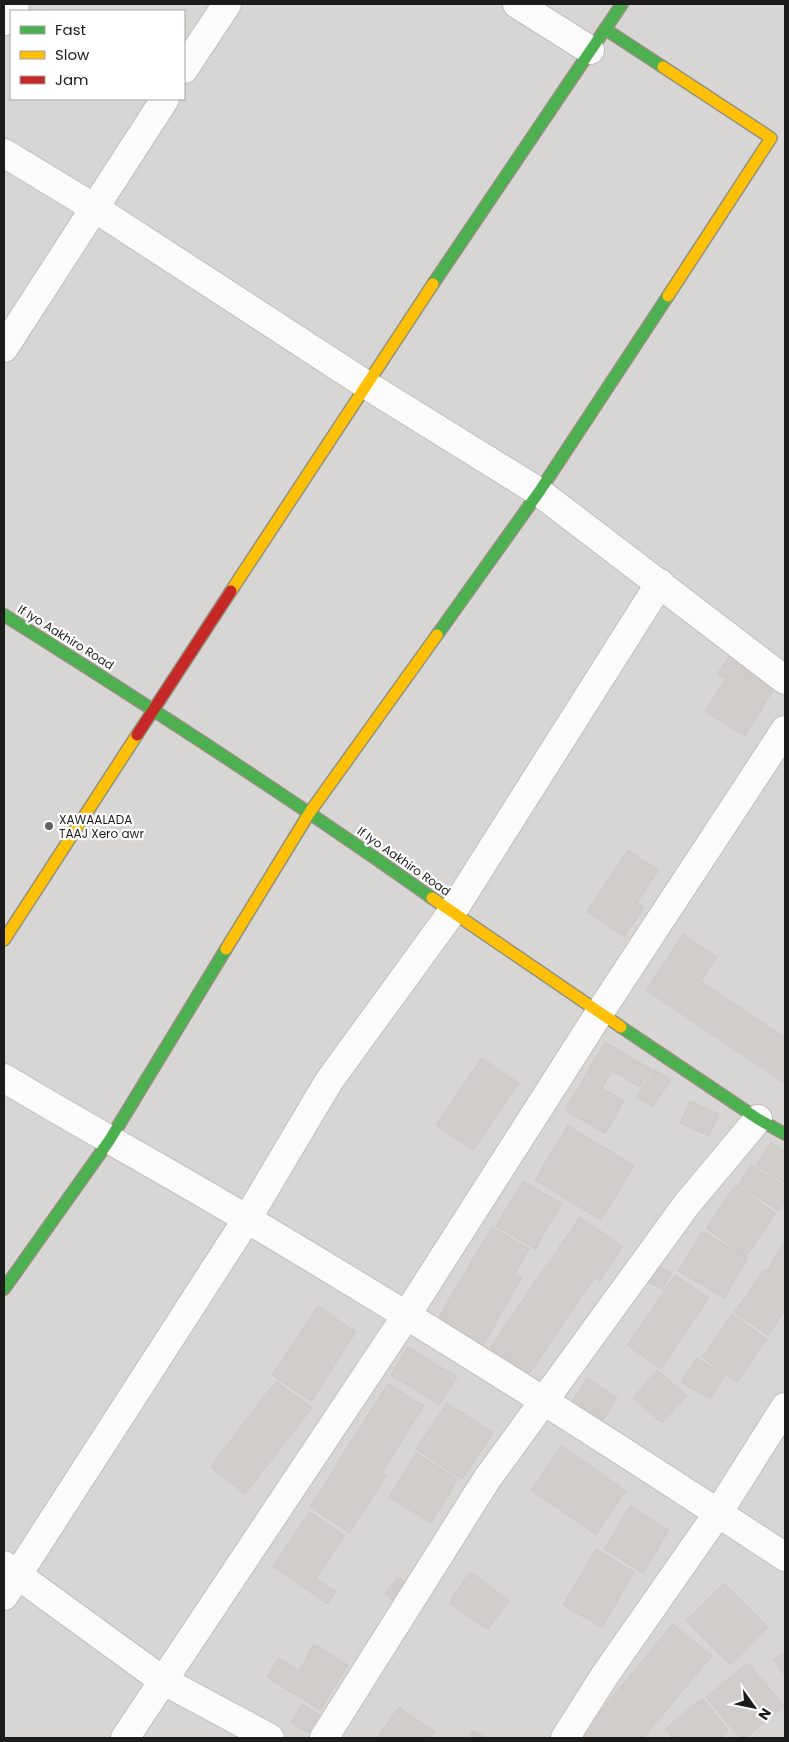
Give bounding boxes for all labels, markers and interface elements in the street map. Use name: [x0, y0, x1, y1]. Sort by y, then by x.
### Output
legend: [10, 10, 185, 100]
text: Fast: [55, 19, 86, 40]
text: Slow: [55, 44, 90, 65]
text: Jam: [55, 69, 89, 90]
street label: If Iyo Aakhiro Road: [15, 601, 117, 673]
place label: XAWAALADA TAAJ Xero awr: [59, 811, 144, 842]
marker: XAWAALADA TAAJ Xero awr: [43, 820, 55, 832]
street label: If Iyo Aakhiro Road: [354, 822, 454, 900]
north arrow: [729, 1682, 779, 1732]
text: N: [754, 1704, 776, 1724]

